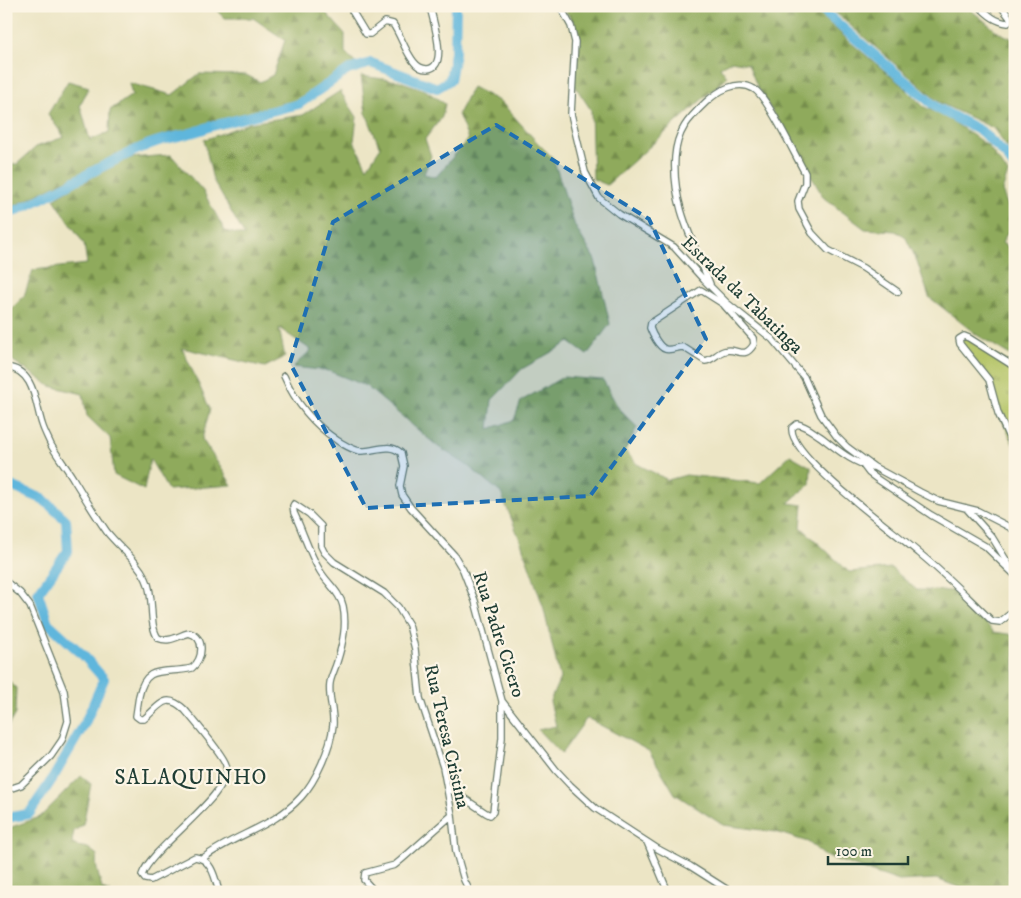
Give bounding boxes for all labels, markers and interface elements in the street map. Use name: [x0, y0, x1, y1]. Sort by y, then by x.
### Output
street label: Estrada da Tabatinga: [676, 231, 808, 359]
street label: Rua Padre Cicero: [467, 568, 530, 700]
street label: Rua Teresa Cristina: [419, 662, 474, 811]
district label: SALAQUINHO: [115, 765, 267, 791]
scale bar: [828, 833, 908, 865]
text: 100 m: [836, 842, 872, 861]

